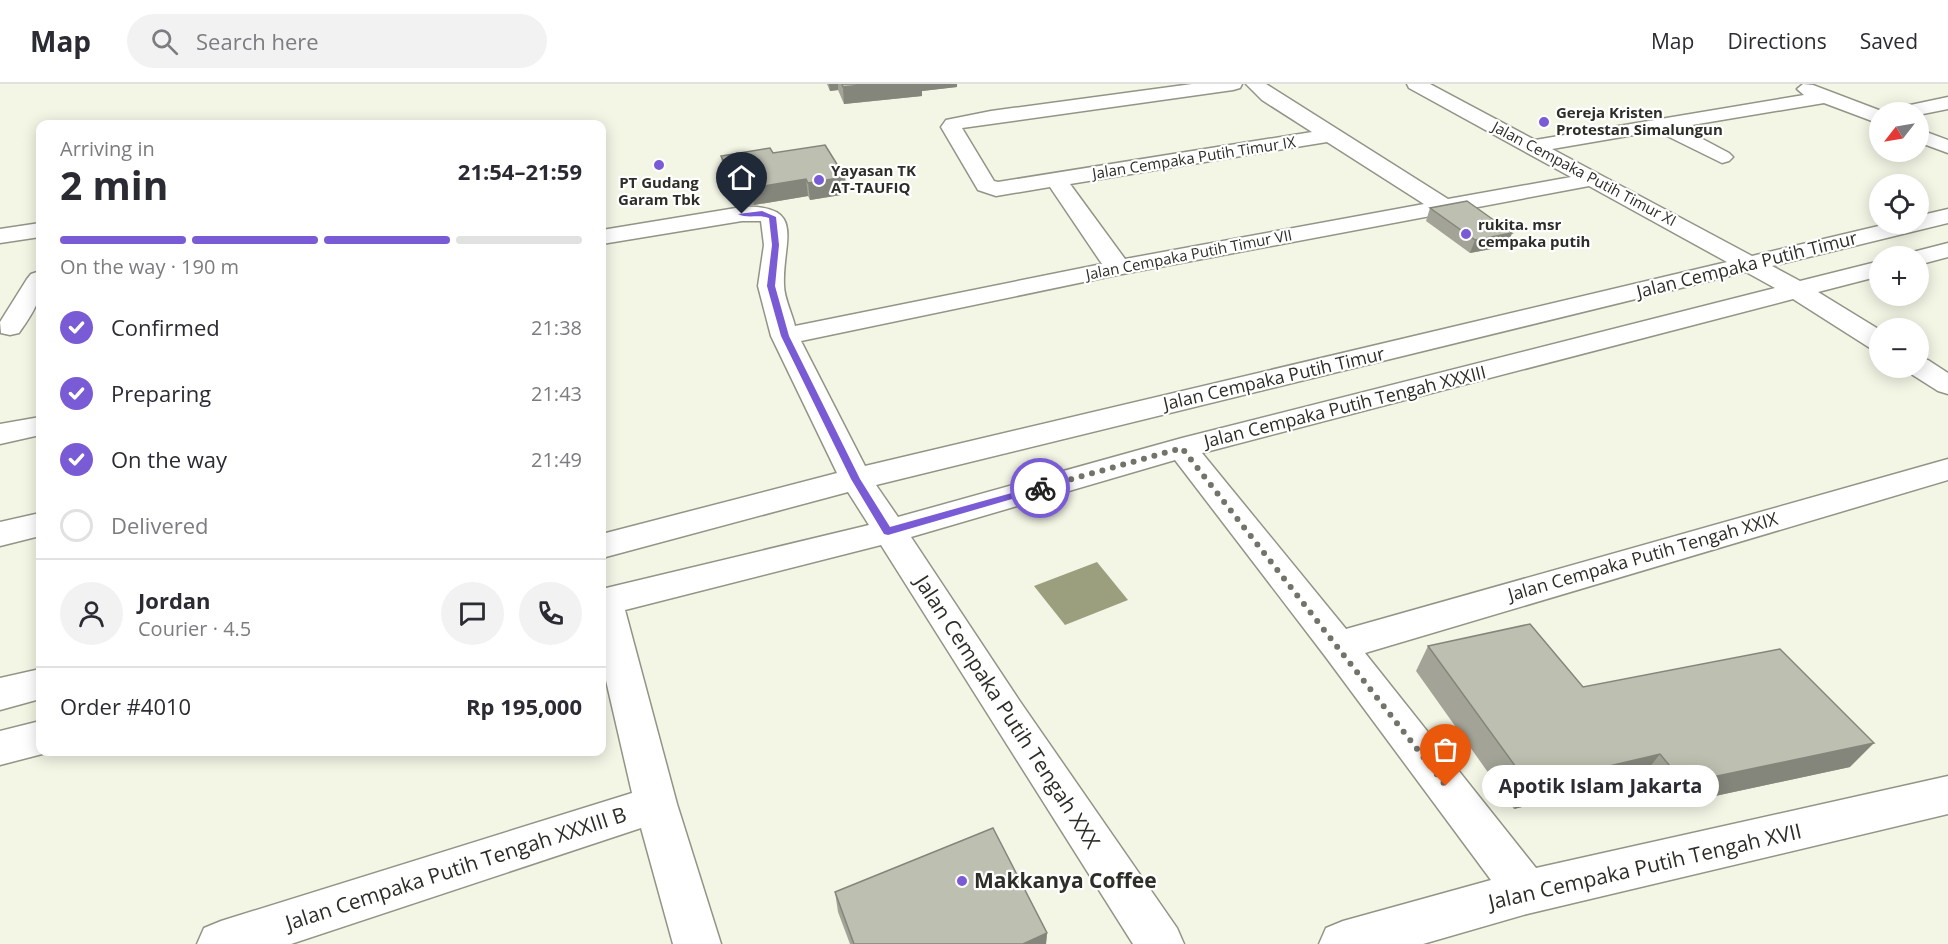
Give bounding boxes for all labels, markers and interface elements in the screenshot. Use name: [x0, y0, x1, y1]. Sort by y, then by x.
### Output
search box: [127, 14, 547, 68]
text: Map: [30, 22, 91, 60]
icon: search: [148, 25, 181, 58]
text: Search here: [196, 26, 319, 56]
text: Map: [1651, 27, 1694, 55]
text: Directions: [1727, 27, 1827, 55]
text: Saved: [1860, 27, 1918, 55]
place label: Gereja Kristen Protestan Simalungun: [1556, 102, 1723, 139]
north arrow: [1869, 102, 1929, 162]
map controls: [1869, 102, 1929, 378]
street label: Jalan Cempaka Putih Timur XI: [1487, 115, 1680, 230]
marker: Gereja Kristen Protestan Simalungun: [1537, 115, 1551, 129]
street label: Jalan Cempaka Putih Timur IX: [1089, 131, 1297, 183]
text: Arriving in: [60, 135, 155, 162]
pin: [716, 152, 767, 214]
text: 21:54–21:59: [458, 156, 582, 186]
text: 2 min: [60, 158, 168, 211]
marker: PT Gudang Garam Tbk: [652, 158, 666, 172]
place label: Yayasan TK AT-TAUFIQ: [831, 160, 916, 197]
icon: home: [725, 161, 758, 194]
place label: PT Gudang Garam Tbk: [618, 172, 701, 209]
marker: Yayasan TK AT-TAUFIQ: [812, 173, 826, 187]
button: locate: [1869, 174, 1929, 234]
place label: rukita. msr cempaka putih: [1478, 214, 1590, 251]
street label: Jalan Cempaka Putih Timur VII: [1082, 224, 1294, 284]
street label: Jalan Cempaka Putih Timur: [1632, 225, 1860, 304]
marker: rukita. msr cempaka putih: [1459, 227, 1473, 241]
button: +: [1869, 246, 1929, 306]
text: On the way · 190 m: [60, 253, 239, 280]
icon: check: [60, 311, 93, 344]
text: Confirmed: [111, 312, 220, 342]
text: 21:38: [531, 314, 582, 341]
button: −: [1869, 318, 1929, 378]
street label: Jalan Cempaka Putih Timur: [1159, 341, 1387, 416]
street label: Jalan Cempaka Putih Tengah XXXIII: [1199, 359, 1488, 453]
icon: check: [60, 377, 93, 410]
text: Preparing: [111, 378, 211, 408]
text: 21:43: [531, 380, 582, 407]
icon: check: [60, 443, 93, 476]
text: On the way: [111, 444, 227, 474]
text: 21:49: [531, 446, 582, 473]
courier: [1010, 458, 1070, 518]
icon: bike: [1024, 472, 1057, 505]
street label: Jalan Cempaka Putih Tengah XXIX: [1503, 506, 1781, 607]
text: Delivered: [111, 510, 209, 540]
street label: Jalan Cempaka Putih Tengah XXX: [908, 568, 1107, 854]
button: person: [60, 582, 123, 645]
button: chat: [441, 582, 504, 645]
button: phone: [519, 582, 582, 645]
text: Jordan: [138, 585, 211, 615]
text: Courier · 4.5: [138, 615, 251, 642]
text: Order #4010: [60, 691, 191, 721]
text: Rp 195,000: [466, 691, 582, 721]
pin: [1420, 724, 1471, 786]
icon: bag: [1429, 733, 1462, 766]
callout: Apotik Islam Jakarta: [1482, 765, 1719, 807]
text: Apotik Islam Jakarta: [1499, 772, 1702, 799]
street label: Jalan Cempaka Putih Tengah XXXIII B: [280, 800, 630, 937]
street label: Jalan Cempaka Putih Tengah XVII: [1484, 816, 1804, 916]
place label: Makkanya Coffee: [974, 866, 1157, 894]
marker: Makkanya Coffee: [955, 874, 969, 888]

